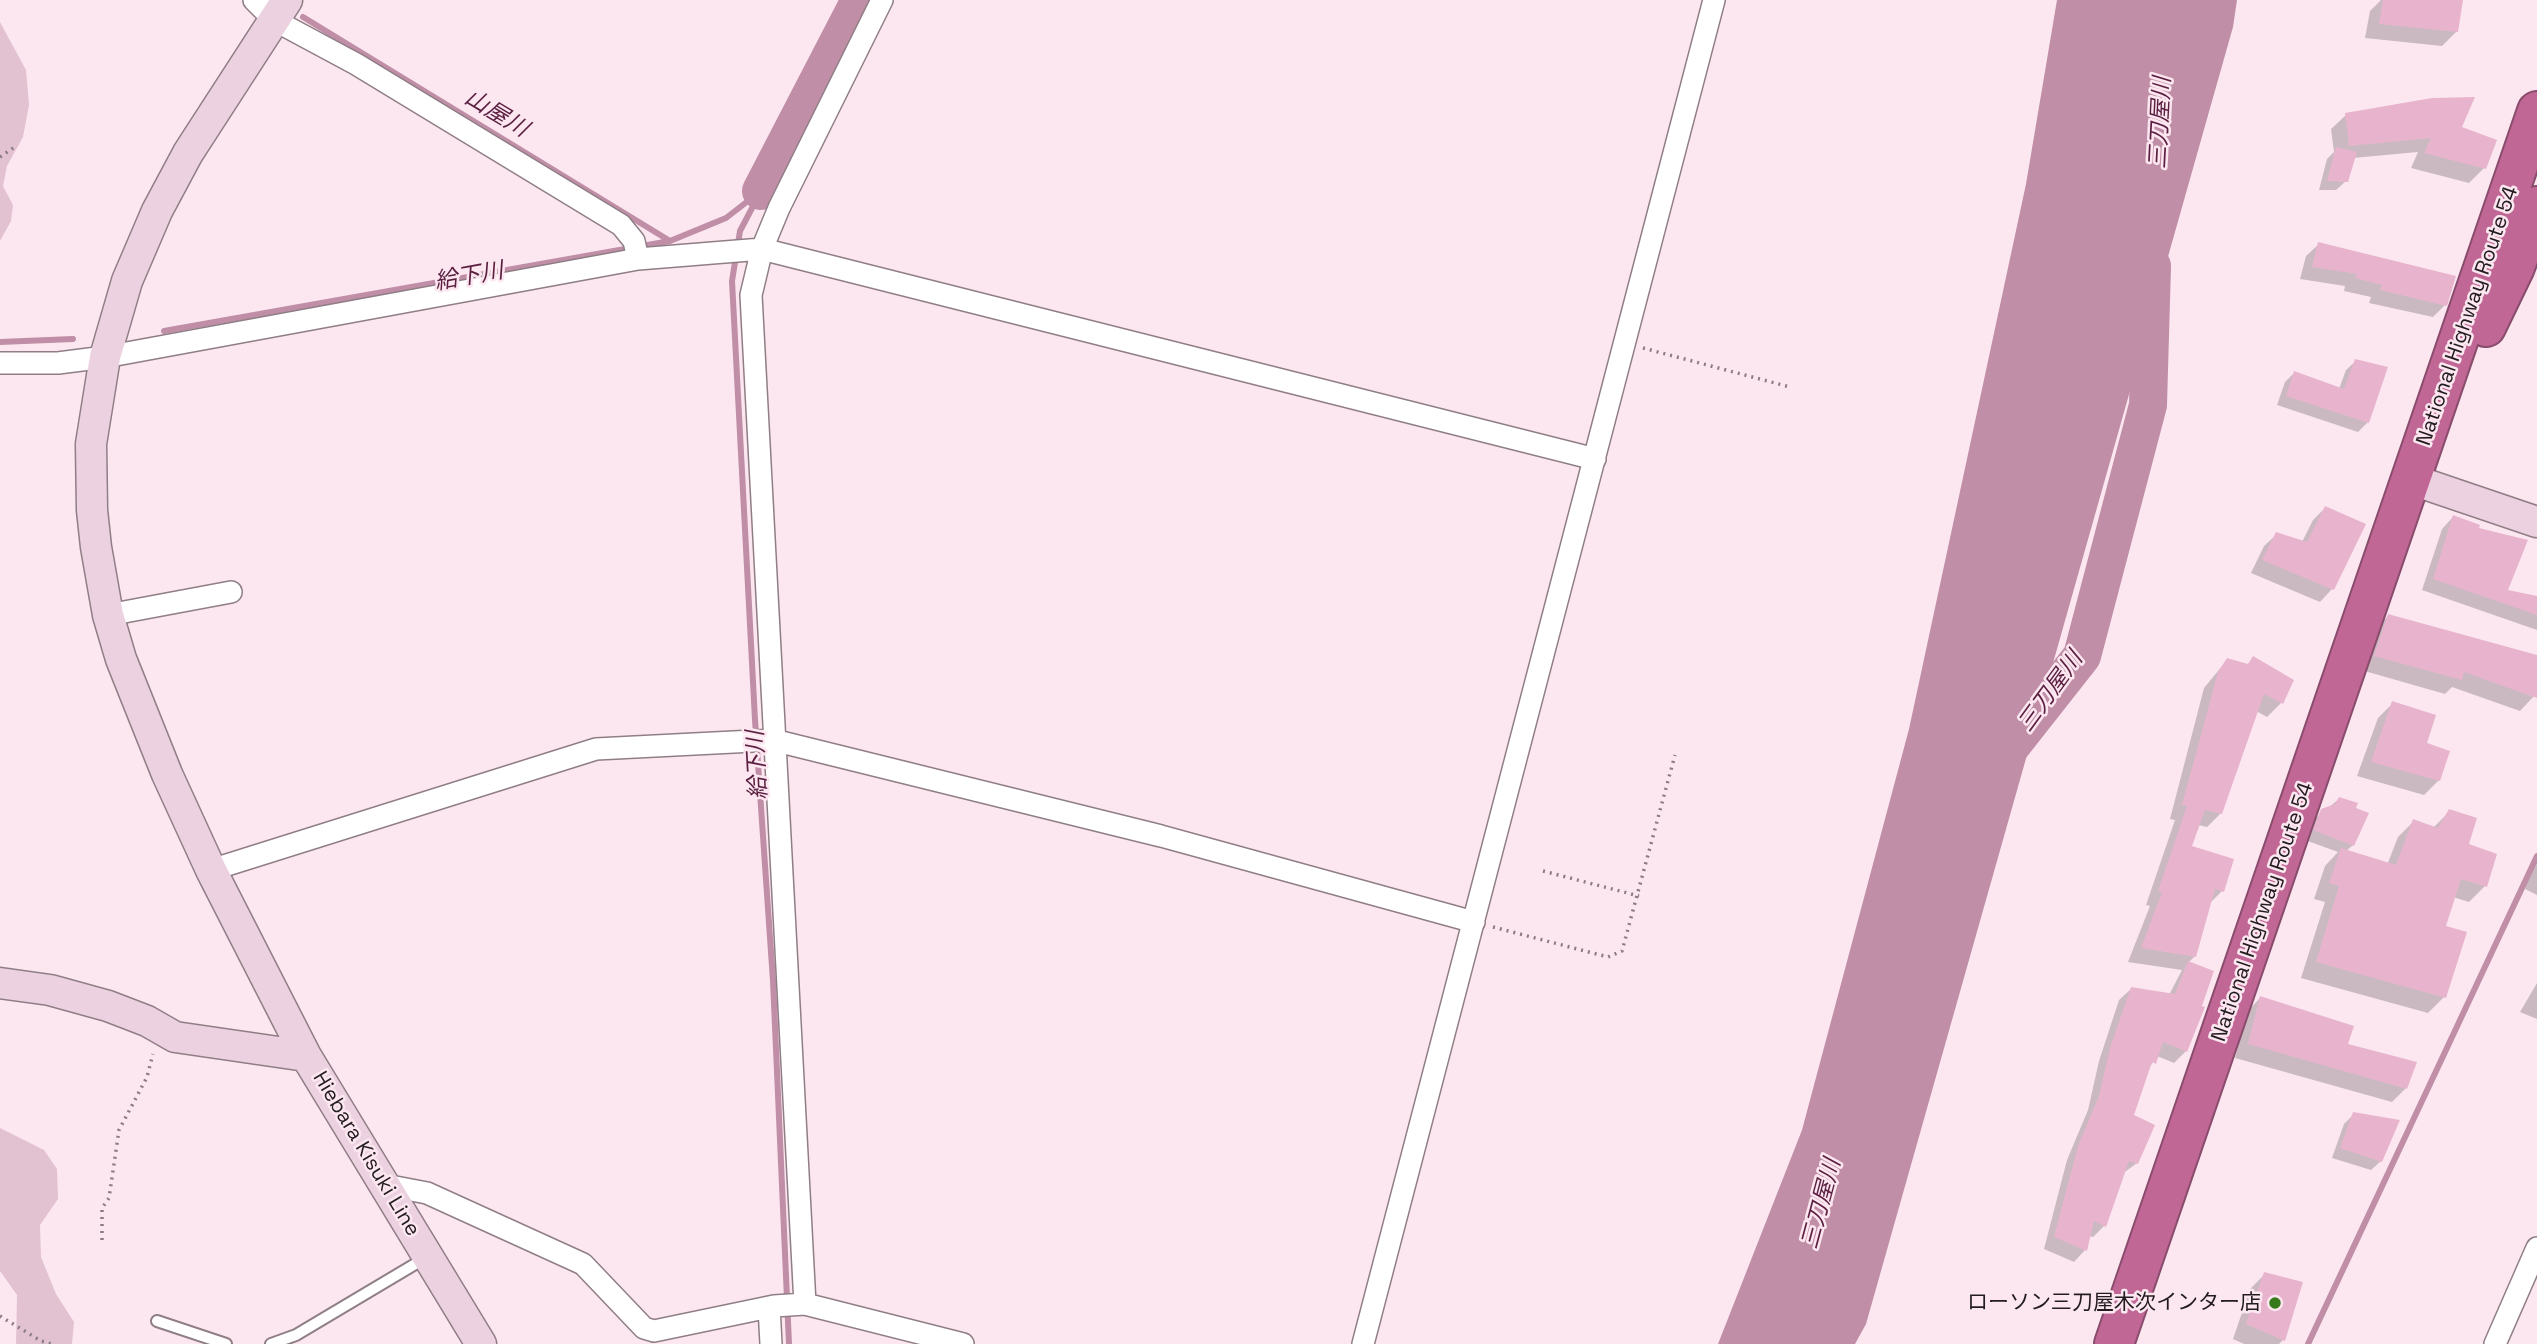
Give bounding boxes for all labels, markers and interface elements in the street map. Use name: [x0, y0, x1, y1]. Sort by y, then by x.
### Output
water label: 三刀屋川: [2145, 76, 2177, 170]
water label: 山屋川: [459, 84, 533, 144]
street label: National Highway Route 54: [2412, 183, 2524, 449]
water label: 給下川: [433, 257, 505, 297]
water label: 三刀屋川: [2013, 647, 2089, 737]
water label: 給下川: [742, 730, 774, 800]
street label: National Highway Route 54: [2207, 779, 2319, 1045]
street label: Hiebara Kisuki Line: [307, 1067, 425, 1241]
water label: 三刀屋川: [1797, 1156, 1847, 1252]
place label: ローソン三刀屋木次インター店: [1967, 1290, 2261, 1316]
marker: ローソン三刀屋木次インター店: [2267, 1295, 2283, 1311]

